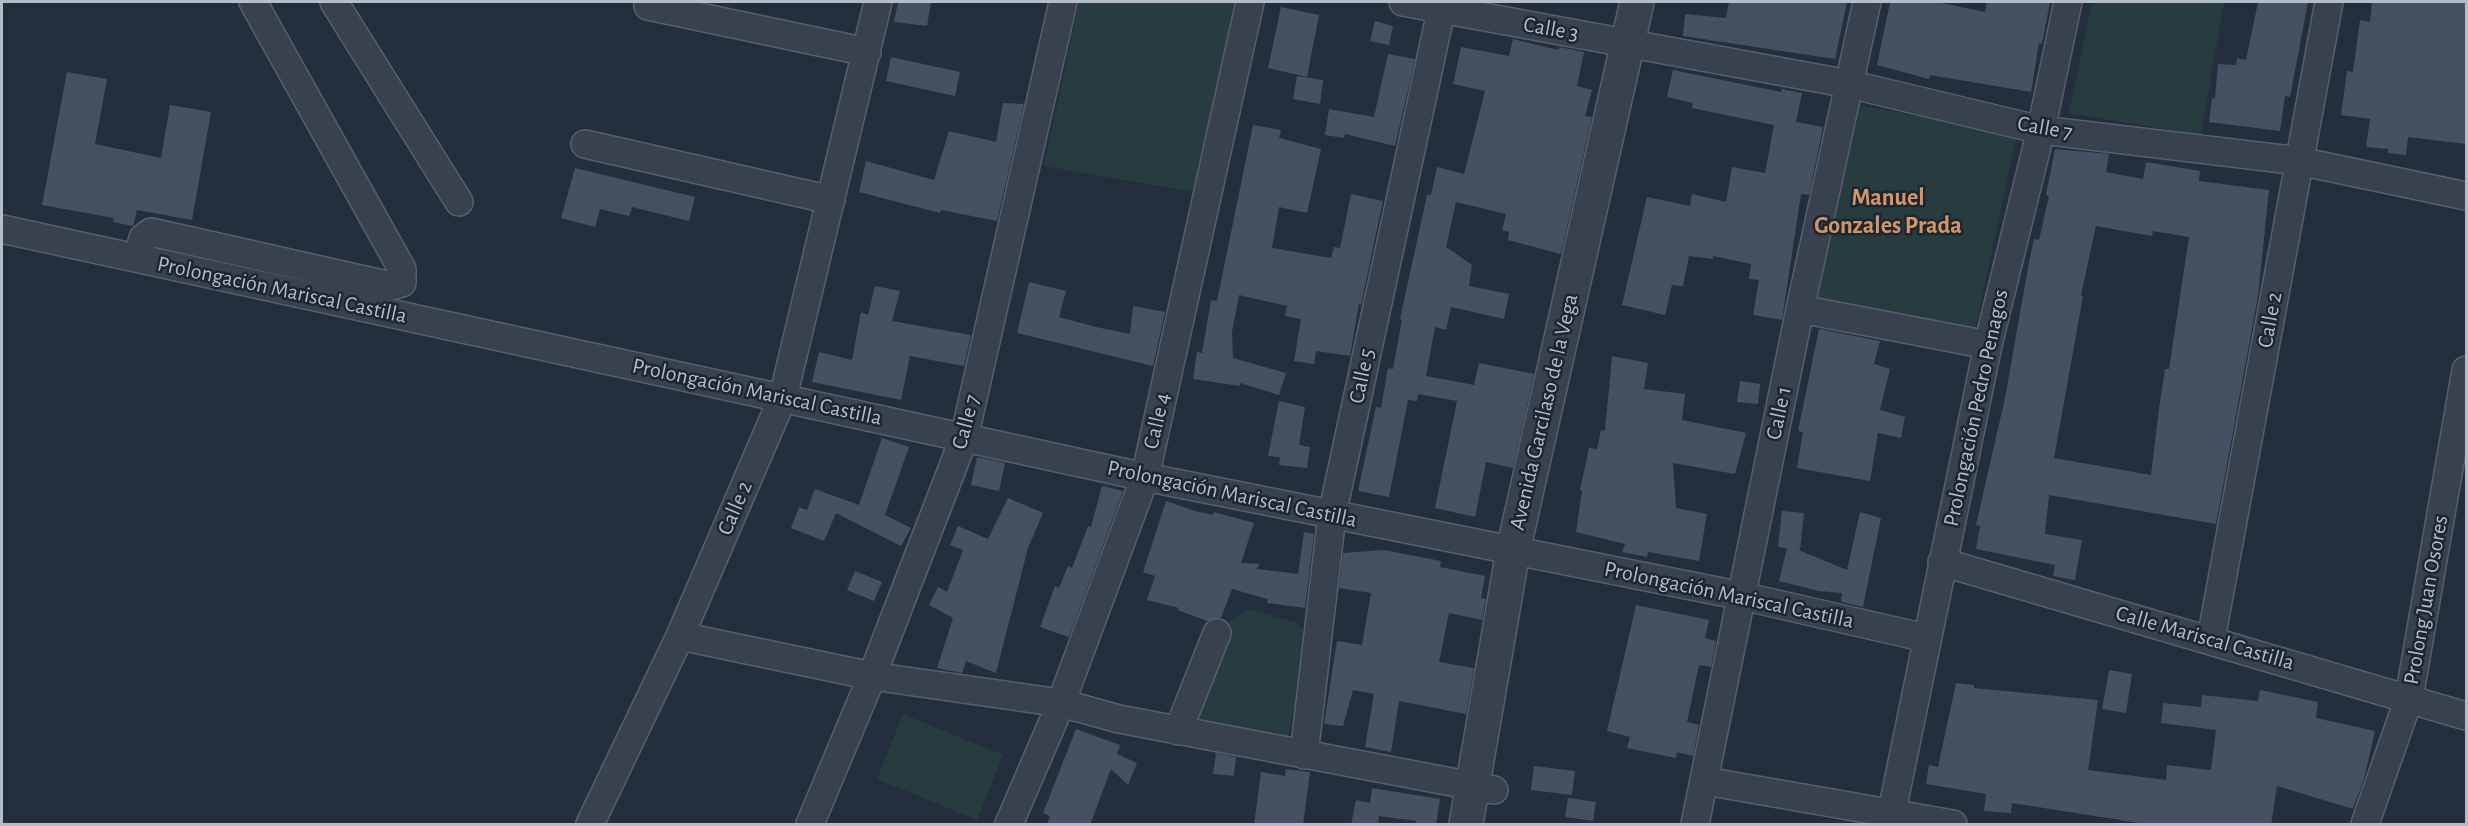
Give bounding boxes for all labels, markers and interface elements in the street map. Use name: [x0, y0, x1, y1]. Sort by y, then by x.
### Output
street label: Calle 3: [1521, 11, 1581, 47]
street label: Calle 7: [2015, 110, 2075, 146]
district label: Manuel Gonzales Prada: [1814, 184, 1962, 240]
street label: Prolongación Mariscal Castilla: [155, 251, 409, 329]
street label: Prolongación Pedro Penagos: [1938, 287, 2014, 529]
street label: Calle 2: [2252, 290, 2288, 350]
street label: Avenida Garcilaso de la Vega: [1504, 291, 1584, 533]
street label: Calle 5: [1343, 346, 1381, 406]
street label: Prolongación Mariscal Castilla: [630, 353, 884, 431]
street label: Calle 1: [1760, 384, 1798, 442]
street label: Calle 4: [1138, 390, 1176, 452]
street label: Calle 7: [946, 392, 986, 452]
street label: Prolongación Mariscal Castilla: [1105, 455, 1359, 533]
street label: Calle 2: [712, 477, 758, 539]
street label: Prolong Juan Osores: [2398, 513, 2454, 687]
street label: Prolongación Mariscal Castilla: [1602, 556, 1856, 634]
street label: Calle Mariscal Castilla: [2113, 600, 2297, 676]

